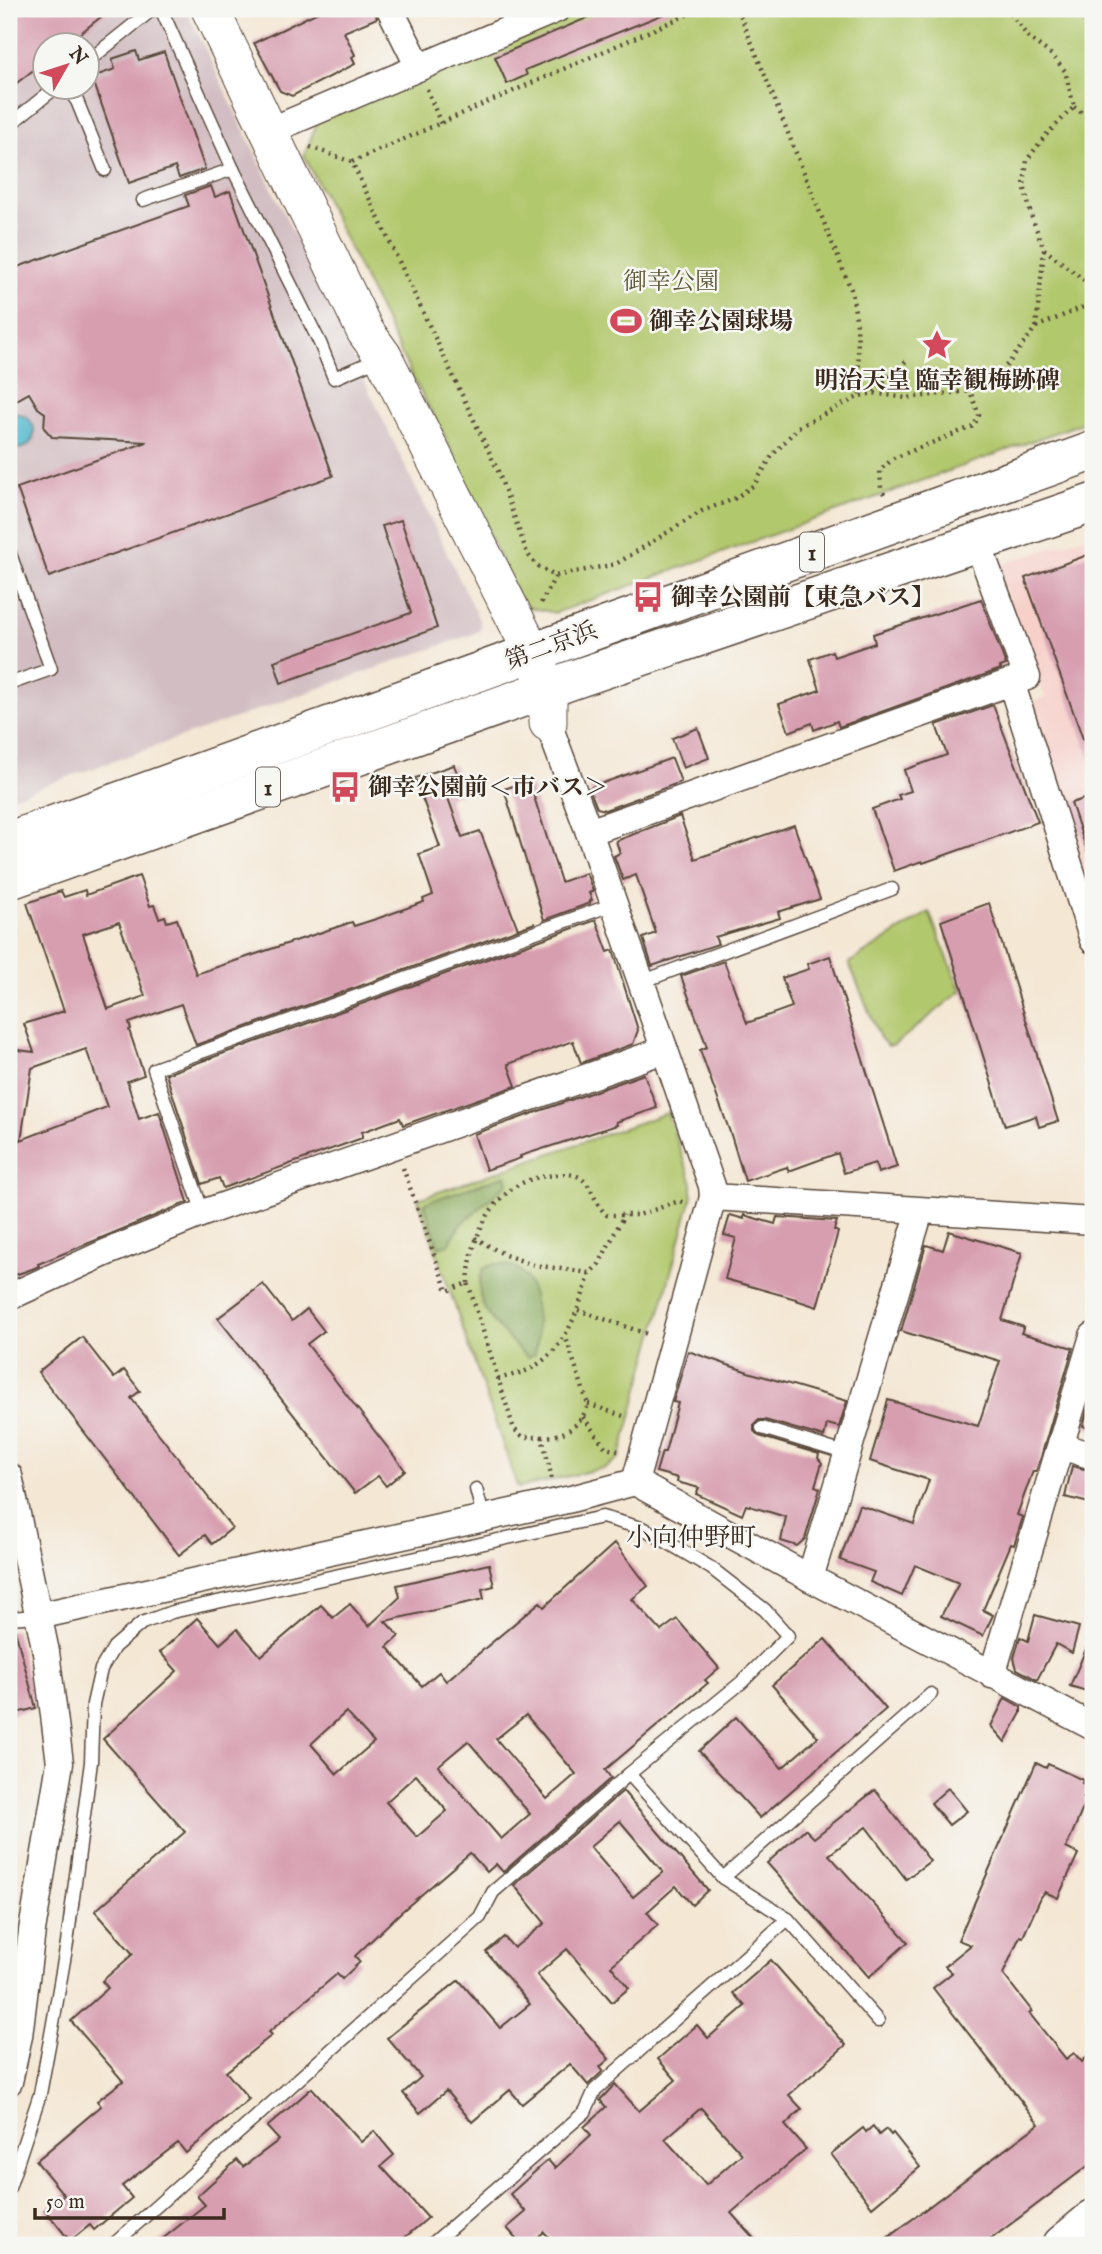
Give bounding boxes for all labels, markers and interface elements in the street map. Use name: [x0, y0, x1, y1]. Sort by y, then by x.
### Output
north arrow: [32, 32, 102, 102]
text: N: [63, 42, 93, 71]
park label: 御幸公園: [623, 267, 719, 298]
sports icon: 御幸公園球場: [609, 304, 643, 338]
place label: 御幸公園球場: [649, 307, 793, 338]
place icon: 明治天皇 臨幸観梅跡碑: [920, 328, 954, 362]
place label: 明治天皇 臨幸観梅跡碑: [814, 366, 1060, 397]
road number: 1: [800, 532, 824, 572]
bus stop icon: 御幸公園前【東急バス】: [631, 580, 665, 614]
place label: 御幸公園前【東急バス】: [671, 583, 935, 614]
street label: 第二京浜: [501, 615, 602, 677]
road number: 1: [256, 768, 280, 806]
bus stop icon: 御幸公園前＜市バス＞: [328, 770, 362, 804]
place label: 御幸公園前＜市バス＞: [368, 773, 608, 804]
district label: 小向仲野町: [626, 1522, 756, 1555]
scale bar: [35, 2177, 224, 2221]
text: 50 m: [46, 2189, 85, 2216]

